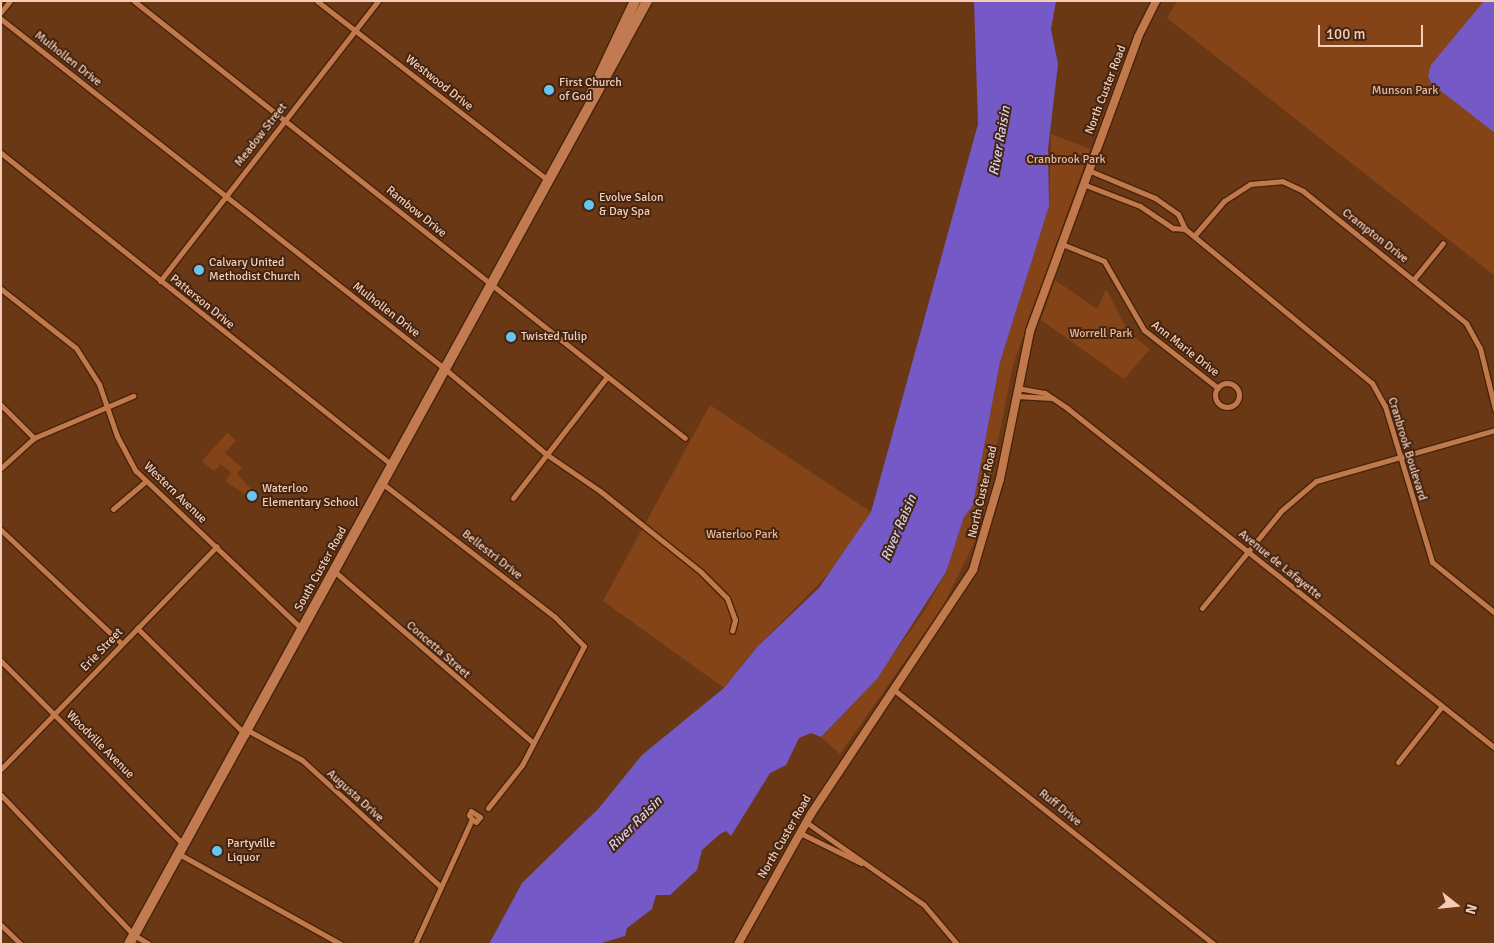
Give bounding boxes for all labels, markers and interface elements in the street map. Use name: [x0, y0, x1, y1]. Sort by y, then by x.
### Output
scale bar: [1321, 15, 1426, 47]
text: 100 m: [1326, 25, 1366, 43]
street label: Mulhollen Drive: [32, 28, 104, 90]
street label: North Custer Road: [1082, 43, 1130, 137]
street label: Westwood Drive: [402, 52, 476, 114]
place label: First Church of God: [559, 76, 622, 104]
marker: First Church of God: [543, 84, 555, 96]
park label: Munson Park: [1372, 84, 1438, 98]
street label: Meadow Street: [232, 100, 290, 170]
water label: River Raisin: [986, 105, 1014, 177]
park label: Cranbrook Park: [1027, 153, 1105, 167]
street label: Rambow Drive: [383, 183, 449, 241]
place label: Evolve Salon & Day Spa: [599, 191, 663, 219]
marker: Evolve Salon & Day Spa: [583, 199, 595, 211]
street label: Crampton Drive: [1339, 206, 1411, 266]
place label: Calvary United Methodist Church: [209, 256, 300, 284]
marker: Calvary United Methodist Church: [193, 264, 205, 276]
street label: Patterson Drive: [167, 272, 237, 332]
street label: Mulhollen Drive: [350, 279, 422, 341]
street label: Ann Marie Drive: [1148, 318, 1222, 380]
park label: Worrell Park: [1069, 327, 1133, 341]
place label: Twisted Tulip: [521, 330, 587, 344]
marker: Twisted Tulip: [505, 331, 517, 343]
street label: Cranbrook Boulevard: [1384, 396, 1430, 502]
street label: North Custer Road: [965, 444, 1001, 540]
street label: Western Avenue: [140, 459, 210, 527]
place label: Waterloo Elementary School: [262, 482, 358, 510]
marker: Waterloo Elementary School: [246, 490, 258, 502]
water label: River Raisin: [878, 492, 920, 564]
street label: South Custer Road: [292, 524, 350, 614]
street label: Bellestri Drive: [459, 527, 525, 583]
street label: Avenue de Lafayette: [1235, 527, 1325, 603]
park label: Waterloo Park: [706, 528, 778, 542]
street label: Concetta Street: [403, 618, 473, 682]
street label: Erie Street: [78, 625, 126, 675]
street label: Woodville Avenue: [63, 708, 137, 782]
street label: Augusta Drive: [324, 767, 386, 825]
street label: Ruff Drive: [1036, 786, 1084, 830]
water label: River Raisin: [604, 793, 666, 855]
street label: North Custer Road: [755, 793, 815, 881]
place label: Partyville Liquor: [227, 837, 276, 865]
marker: Partyville Liquor: [211, 845, 223, 857]
north arrow: [1431, 880, 1481, 930]
text: N: [1461, 902, 1480, 916]

